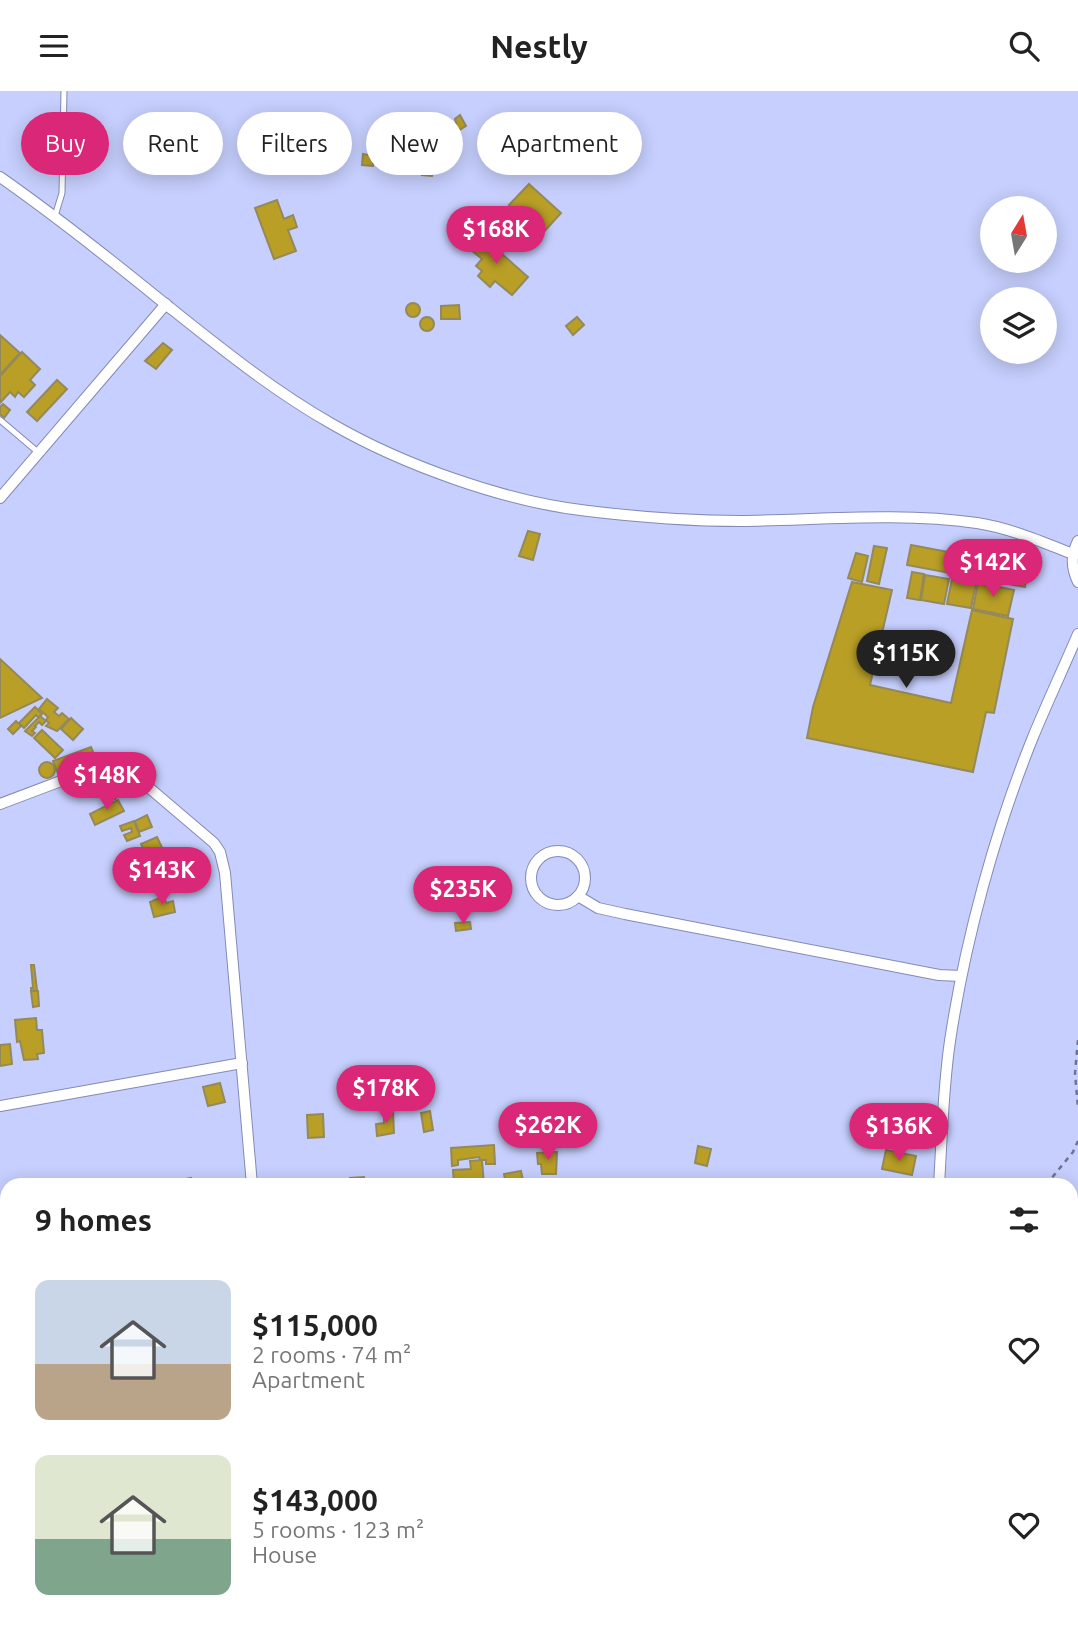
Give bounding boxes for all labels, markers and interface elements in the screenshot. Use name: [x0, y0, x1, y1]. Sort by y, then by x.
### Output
icon: menu: [35, 27, 73, 65]
icon: search: [1005, 27, 1043, 65]
text: Nestly: [490, 28, 588, 64]
chip: Buy: [21, 112, 109, 175]
chip: Rent: [123, 112, 223, 175]
chip: Filters: [237, 112, 352, 175]
chip: New: [366, 112, 463, 175]
chip: Apartment: [477, 112, 642, 175]
north arrow: [980, 196, 1057, 273]
map controls: [980, 196, 1057, 364]
pin: $168K: [447, 207, 545, 266]
text: $168K: [462, 216, 530, 241]
button: layers: [980, 287, 1057, 364]
pin: $142K: [944, 539, 1042, 599]
text: $142K: [959, 549, 1027, 574]
pin: $115K: [857, 631, 955, 690]
text: $115K: [872, 640, 940, 665]
pin: $148K: [58, 753, 156, 812]
text: $148K: [73, 762, 141, 787]
pin: $143K: [113, 847, 211, 907]
text: $143K: [128, 857, 196, 882]
pin: $235K: [414, 867, 512, 926]
text: $235K: [429, 876, 497, 901]
pin: $178K: [337, 1065, 435, 1125]
text: $178K: [352, 1075, 420, 1100]
pin: $262K: [499, 1103, 597, 1162]
pin: $136K: [850, 1103, 948, 1163]
text: $262K: [514, 1112, 582, 1137]
text: $136K: [865, 1113, 933, 1138]
icon: filters: [1005, 1201, 1043, 1239]
text: 9 homes: [35, 1203, 152, 1237]
icon: home: [91, 1308, 175, 1392]
text: $115,000: [252, 1308, 378, 1342]
icon: heart: [1005, 1331, 1043, 1369]
text: 2 rooms · 74 m²: [252, 1342, 411, 1367]
text: Apartment: [252, 1367, 365, 1392]
icon: home: [91, 1483, 175, 1567]
text: $143,000: [252, 1483, 378, 1517]
icon: heart: [1005, 1506, 1043, 1544]
text: 5 rooms · 123 m²: [252, 1517, 424, 1542]
text: House: [252, 1542, 317, 1567]

